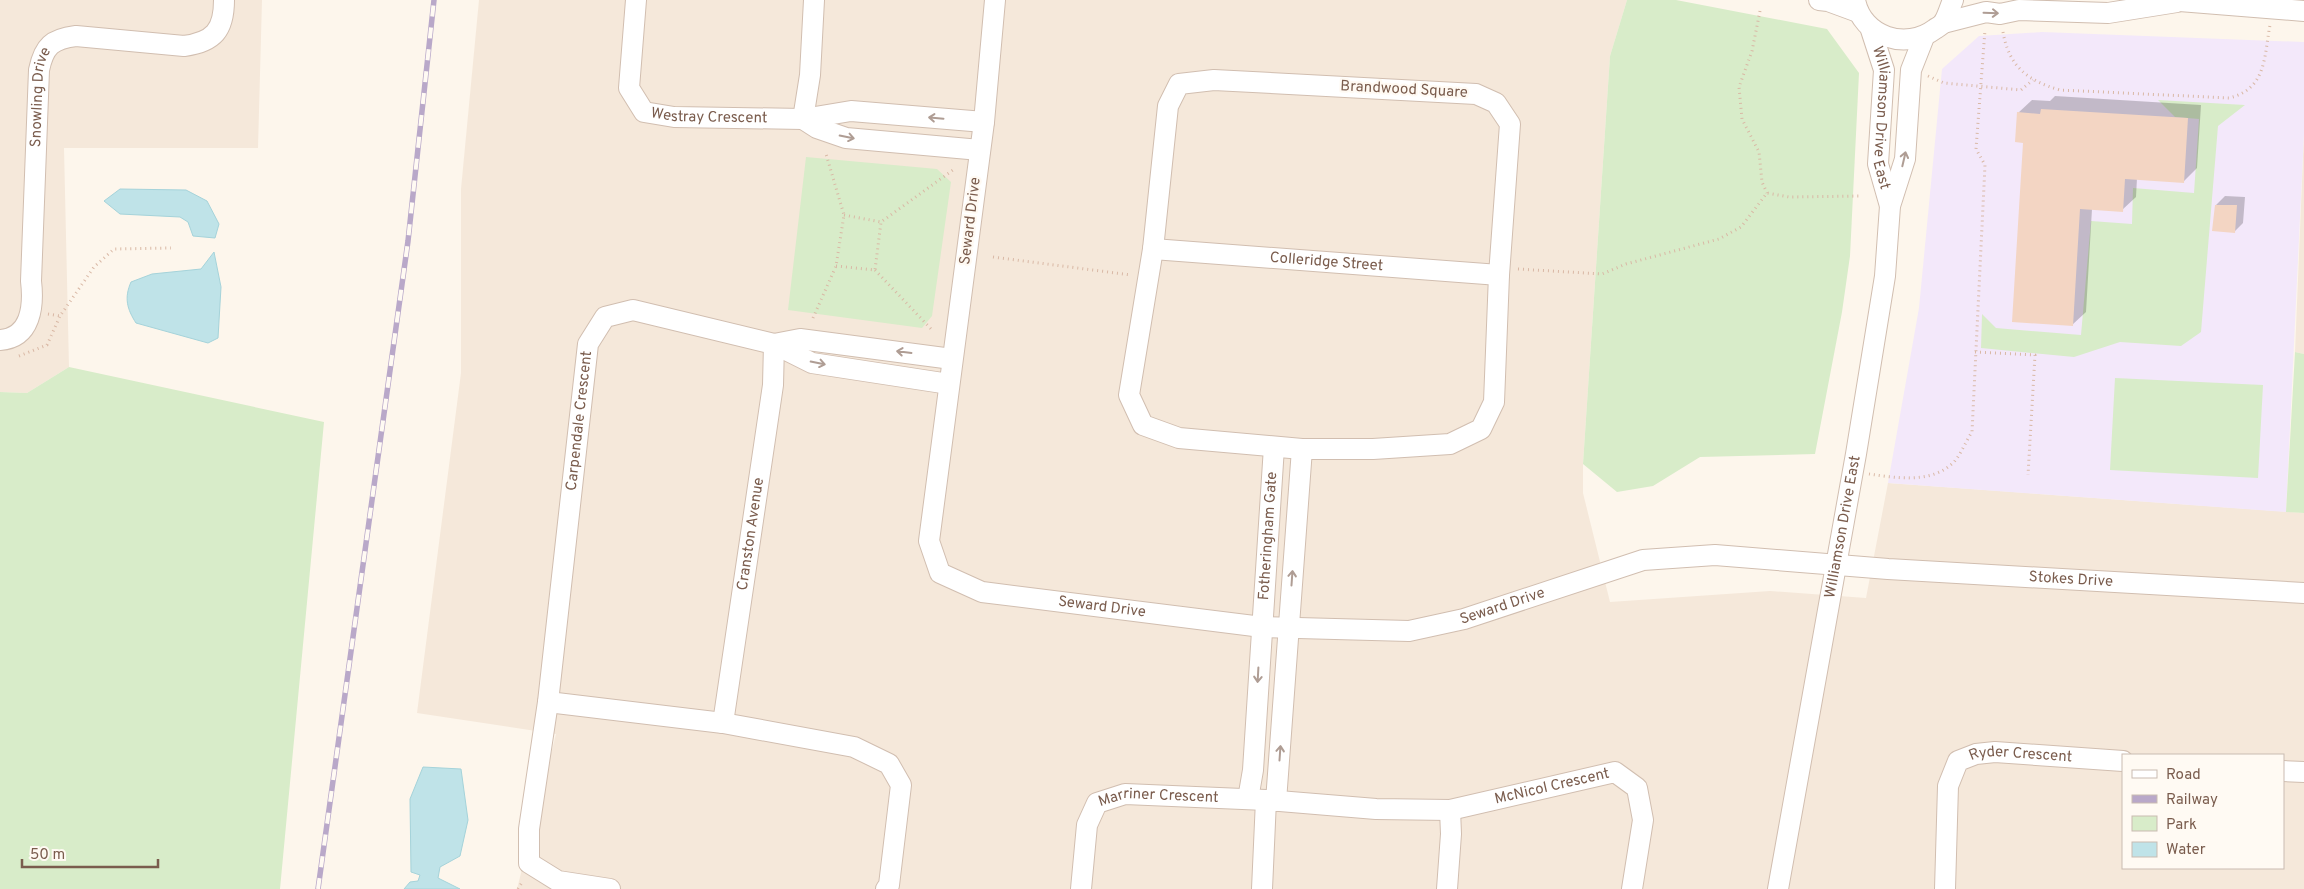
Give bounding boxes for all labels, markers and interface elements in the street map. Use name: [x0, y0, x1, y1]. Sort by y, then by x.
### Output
one-way arrow: [1982, 9, 1998, 18]
street label: Snowling Drive: [27, 43, 55, 148]
street label: Williamson Drive East: [1867, 44, 1894, 192]
street label: Brandwood Square: [1340, 77, 1468, 103]
street label: Westray Crescent: [649, 104, 768, 128]
one-way arrow: [928, 114, 944, 123]
one-way arrow: [839, 133, 855, 142]
one-way arrow: [1900, 152, 1910, 168]
street label: Seward Drive: [956, 176, 986, 266]
street label: Colleridge Street: [1269, 248, 1384, 276]
one-way arrow: [896, 347, 912, 357]
street label: Carpendale Crescent: [562, 350, 597, 492]
one-way arrow: [810, 359, 826, 369]
street label: Williamson Drive East: [1821, 454, 1865, 600]
street label: Fotheringham Gate: [1255, 471, 1282, 601]
street label: Cranston Avenue: [733, 476, 769, 592]
street label: Stokes Drive: [2028, 568, 2114, 591]
one-way arrow: [1287, 570, 1296, 586]
street label: Seward Drive: [1458, 583, 1547, 629]
street label: Seward Drive: [1057, 592, 1147, 622]
one-way arrow: [1253, 667, 1262, 683]
street label: Ryder Crescent: [1966, 743, 2073, 767]
one-way arrow: [1275, 745, 1285, 761]
legend: [2122, 754, 2284, 869]
street label: McNicol Crescent: [1493, 764, 1611, 809]
text: Road: [2166, 766, 2201, 785]
street label: Marriner Crescent: [1096, 784, 1219, 811]
text: Railway: [2166, 791, 2218, 810]
text: Park: [2166, 816, 2197, 835]
scale bar: [22, 836, 159, 868]
text: Water: [2166, 841, 2206, 860]
text: 50 m: [30, 846, 65, 865]

